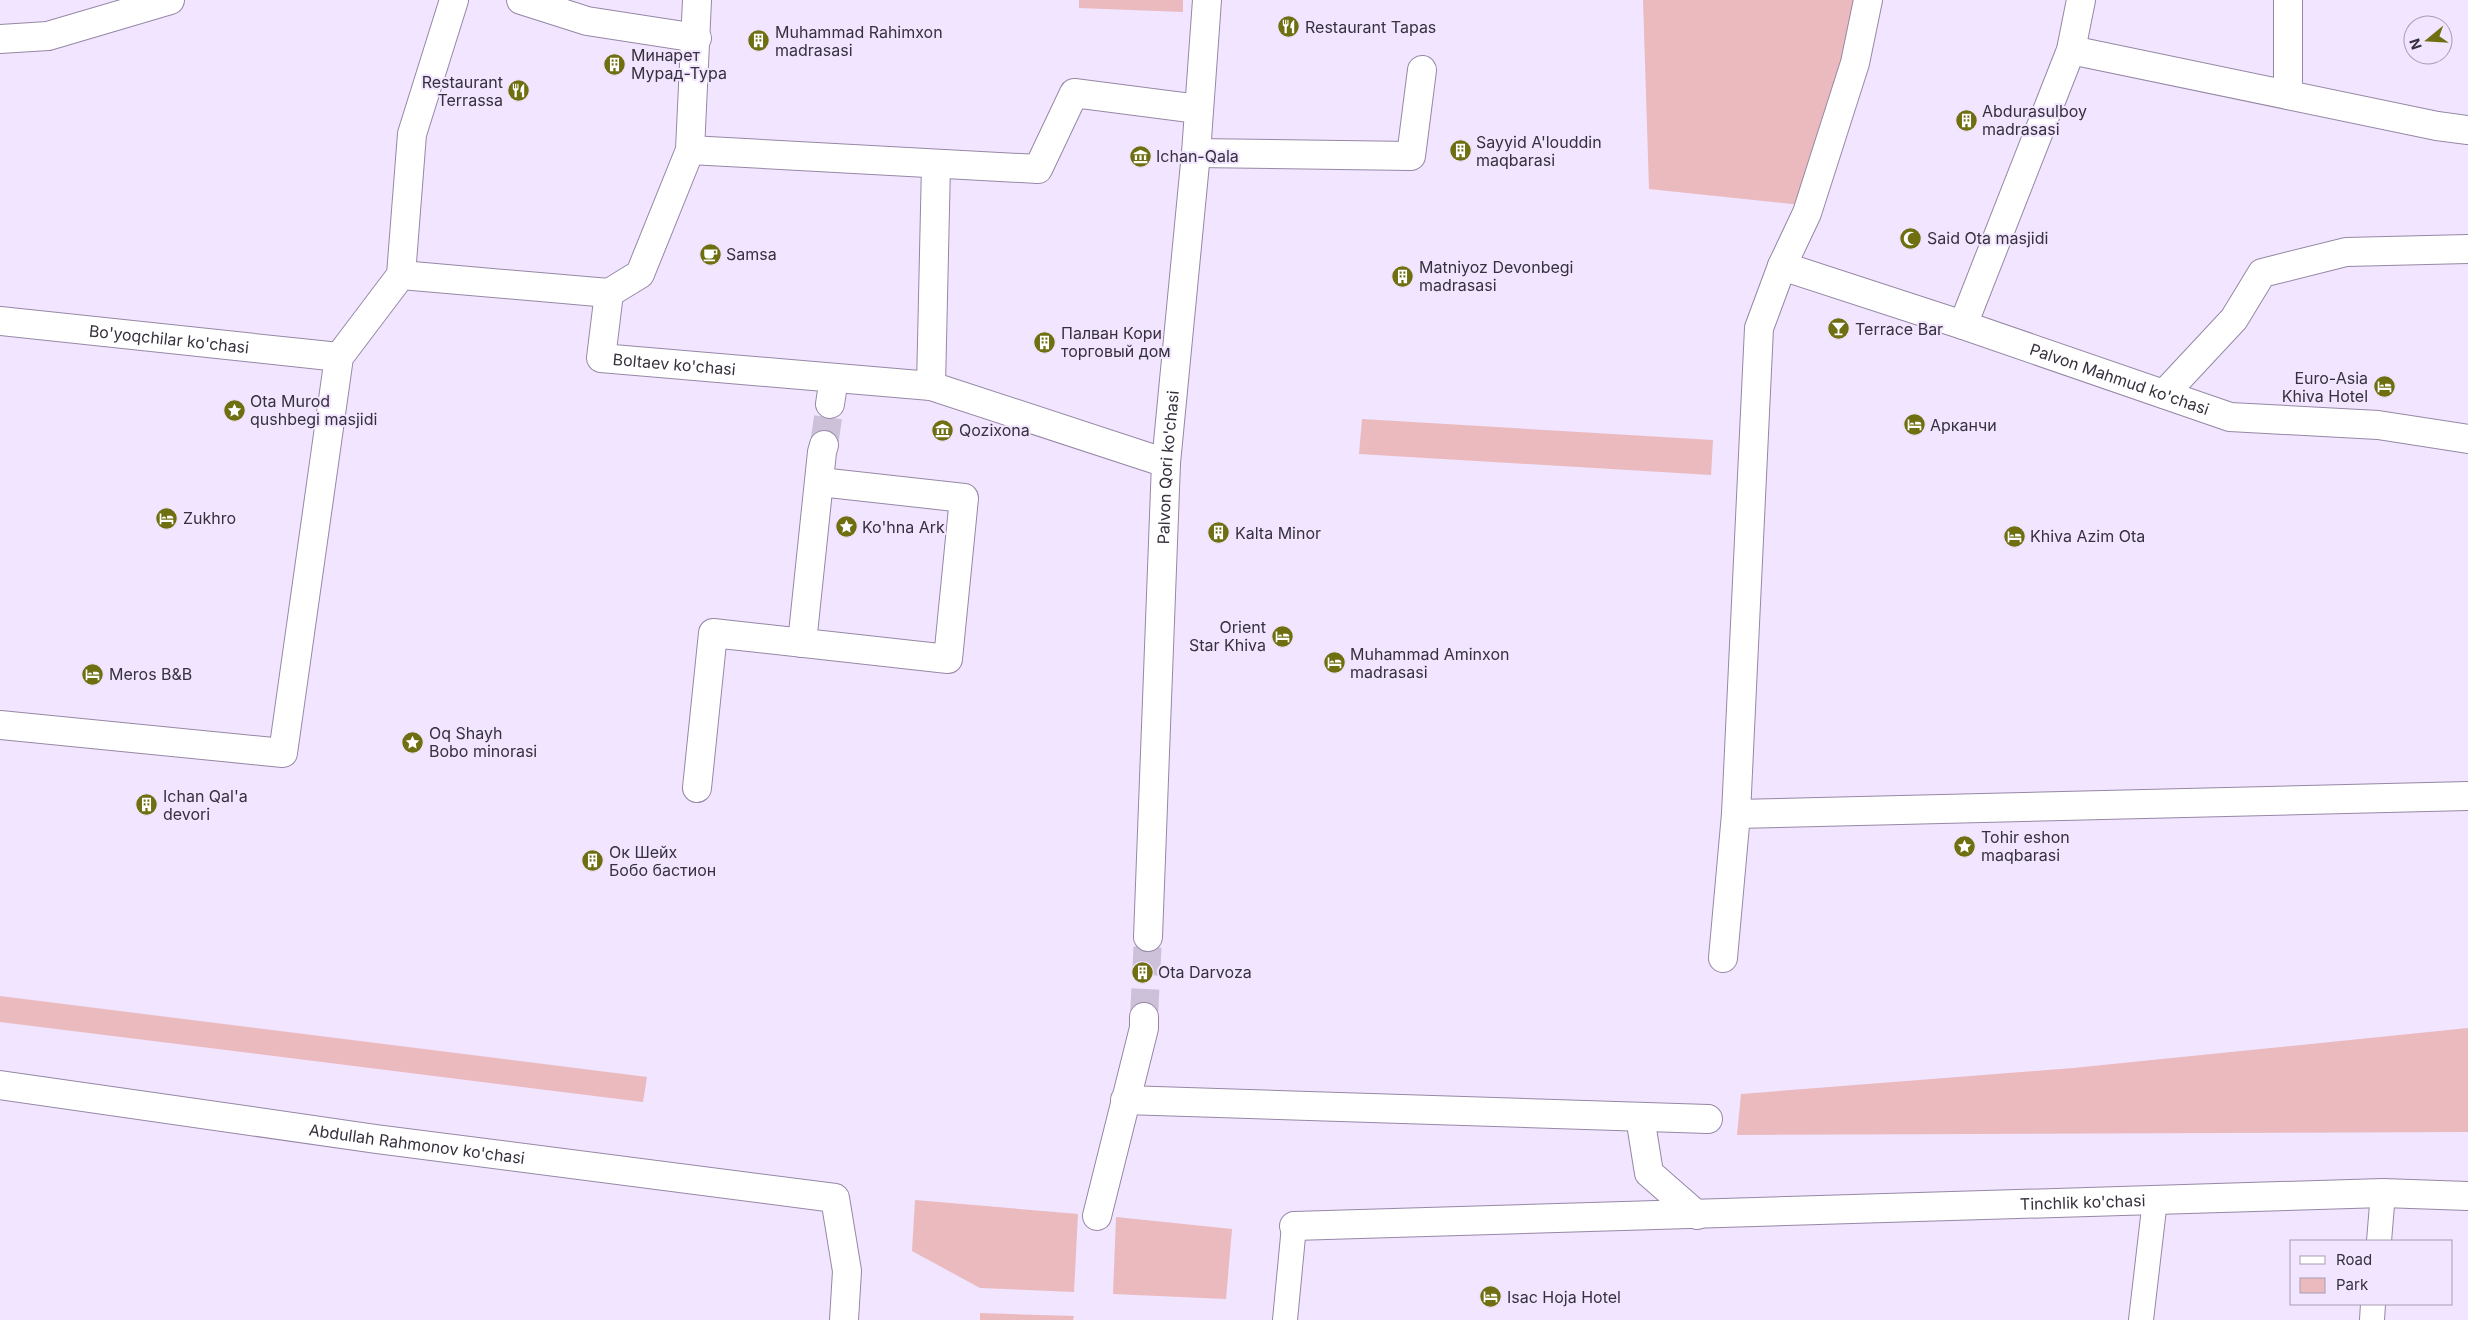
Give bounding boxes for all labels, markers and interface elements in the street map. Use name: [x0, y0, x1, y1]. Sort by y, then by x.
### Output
restaurant icon: Restaurant Tapas: [1277, 15, 1301, 39]
north arrow: [2403, 15, 2453, 65]
place label: Restaurant Tapas: [1305, 17, 1436, 37]
place label: Muhammad Rahimxon madrasasi: [775, 22, 943, 60]
building icon: Muhammad Rahimxon madrasasi: [747, 29, 771, 53]
text: N: [2405, 36, 2425, 52]
place label: Минарет Мурад-Тура: [631, 45, 727, 83]
building icon: Минарет Мурад-Тура: [603, 52, 627, 76]
place label: Restaurant Terrassa: [422, 72, 503, 110]
restaurant icon: Restaurant Terrassa: [507, 79, 531, 103]
place label: Abdurasulboy madrasasi: [1982, 101, 2087, 139]
building icon: Abdurasulboy madrasasi: [1954, 108, 1978, 132]
place label: Sayyid A'louddin maqbarasi: [1476, 132, 1602, 170]
building icon: Sayyid A'louddin maqbarasi: [1448, 139, 1472, 163]
museum icon: Ichan-Qala: [1128, 144, 1152, 168]
place label: Ichan-Qala: [1156, 146, 1239, 166]
mosque icon: Said Ota masjidi: [1899, 226, 1923, 250]
place label: Said Ota masjidi: [1927, 228, 2048, 248]
cafe icon: Samsa: [698, 242, 722, 266]
place label: Samsa: [726, 244, 777, 264]
place label: Matniyoz Devonbegi madrasasi: [1419, 257, 1573, 295]
building icon: Matniyoz Devonbegi madrasasi: [1391, 264, 1415, 288]
bar icon: Terrace Bar: [1827, 317, 1851, 341]
place label: Terrace Bar: [1855, 319, 1943, 339]
street label: Bo'yoqchilar ko'chasi: [88, 321, 250, 357]
place label: Палван Кори торговый дом: [1061, 323, 1171, 361]
building icon: Палван Кори торговый дом: [1033, 330, 1057, 354]
street label: Palvon Mahmud ko'chasi: [2027, 339, 2212, 419]
street label: Boltaev ko'chasi: [612, 349, 736, 379]
place label: Euro-Asia Khiva Hotel: [2282, 368, 2368, 406]
hotel icon: Euro-Asia Khiva Hotel: [2372, 375, 2396, 399]
street label: Palvon Qori ko'chasi: [1153, 390, 1183, 545]
place label: Ota Murod qushbegi masjidi: [250, 391, 377, 429]
place icon: Ota Murod qushbegi masjidi: [222, 398, 246, 422]
hotel icon: Арканчи: [1902, 413, 1926, 437]
place label: Арканчи: [1930, 415, 1997, 435]
museum icon: Qozixona: [931, 418, 955, 442]
place label: Qozixona: [959, 420, 1030, 440]
hotel icon: Zukhro: [155, 506, 179, 530]
place label: Zukhro: [183, 508, 236, 528]
place icon: Ko'hna Ark: [834, 515, 858, 539]
place label: Ko'hna Ark: [862, 517, 945, 537]
building icon: Kalta Minor: [1207, 521, 1231, 545]
place label: Kalta Minor: [1235, 523, 1321, 543]
hotel icon: Khiva Azim Ota: [2002, 524, 2026, 548]
place label: Khiva Azim Ota: [2030, 526, 2145, 546]
place label: Orient Star Khiva: [1189, 617, 1266, 655]
hotel icon: Orient Star Khiva: [1270, 624, 1294, 648]
place label: Muhammad Aminxon madrasasi: [1350, 644, 1509, 682]
hotel icon: Muhammad Aminxon madrasasi: [1322, 651, 1346, 675]
hotel icon: Meros B&B: [81, 662, 105, 686]
place label: Meros B&B: [109, 664, 192, 684]
place label: Oq Shayh Bobo minorasi: [429, 723, 537, 761]
place icon: Oq Shayh Bobo minorasi: [401, 730, 425, 754]
place label: Ichan Qal'a devori: [163, 786, 248, 824]
building icon: Ichan Qal'a devori: [135, 793, 159, 817]
place label: Tohir eshon maqbarasi: [1981, 827, 2070, 865]
place icon: Tohir eshon maqbarasi: [1953, 834, 1977, 858]
place label: Ок Шейх Бобо бастион: [609, 842, 716, 880]
building icon: Ок Шейх Бобо бастион: [581, 849, 605, 873]
building icon: Ota Darvoza: [1130, 960, 1154, 984]
place label: Ota Darvoza: [1158, 962, 1252, 982]
street label: Abdullah Rahmonov ko'chasi: [308, 1119, 526, 1168]
street label: Tinchlik ko'chasi: [2020, 1190, 2146, 1214]
legend: [2290, 1240, 2453, 1305]
text: Road: [2336, 1250, 2372, 1269]
text: Park: [2336, 1275, 2369, 1294]
hotel icon: Isac Hoja Hotel: [1479, 1285, 1503, 1309]
place label: Isac Hoja Hotel: [1507, 1287, 1621, 1307]

